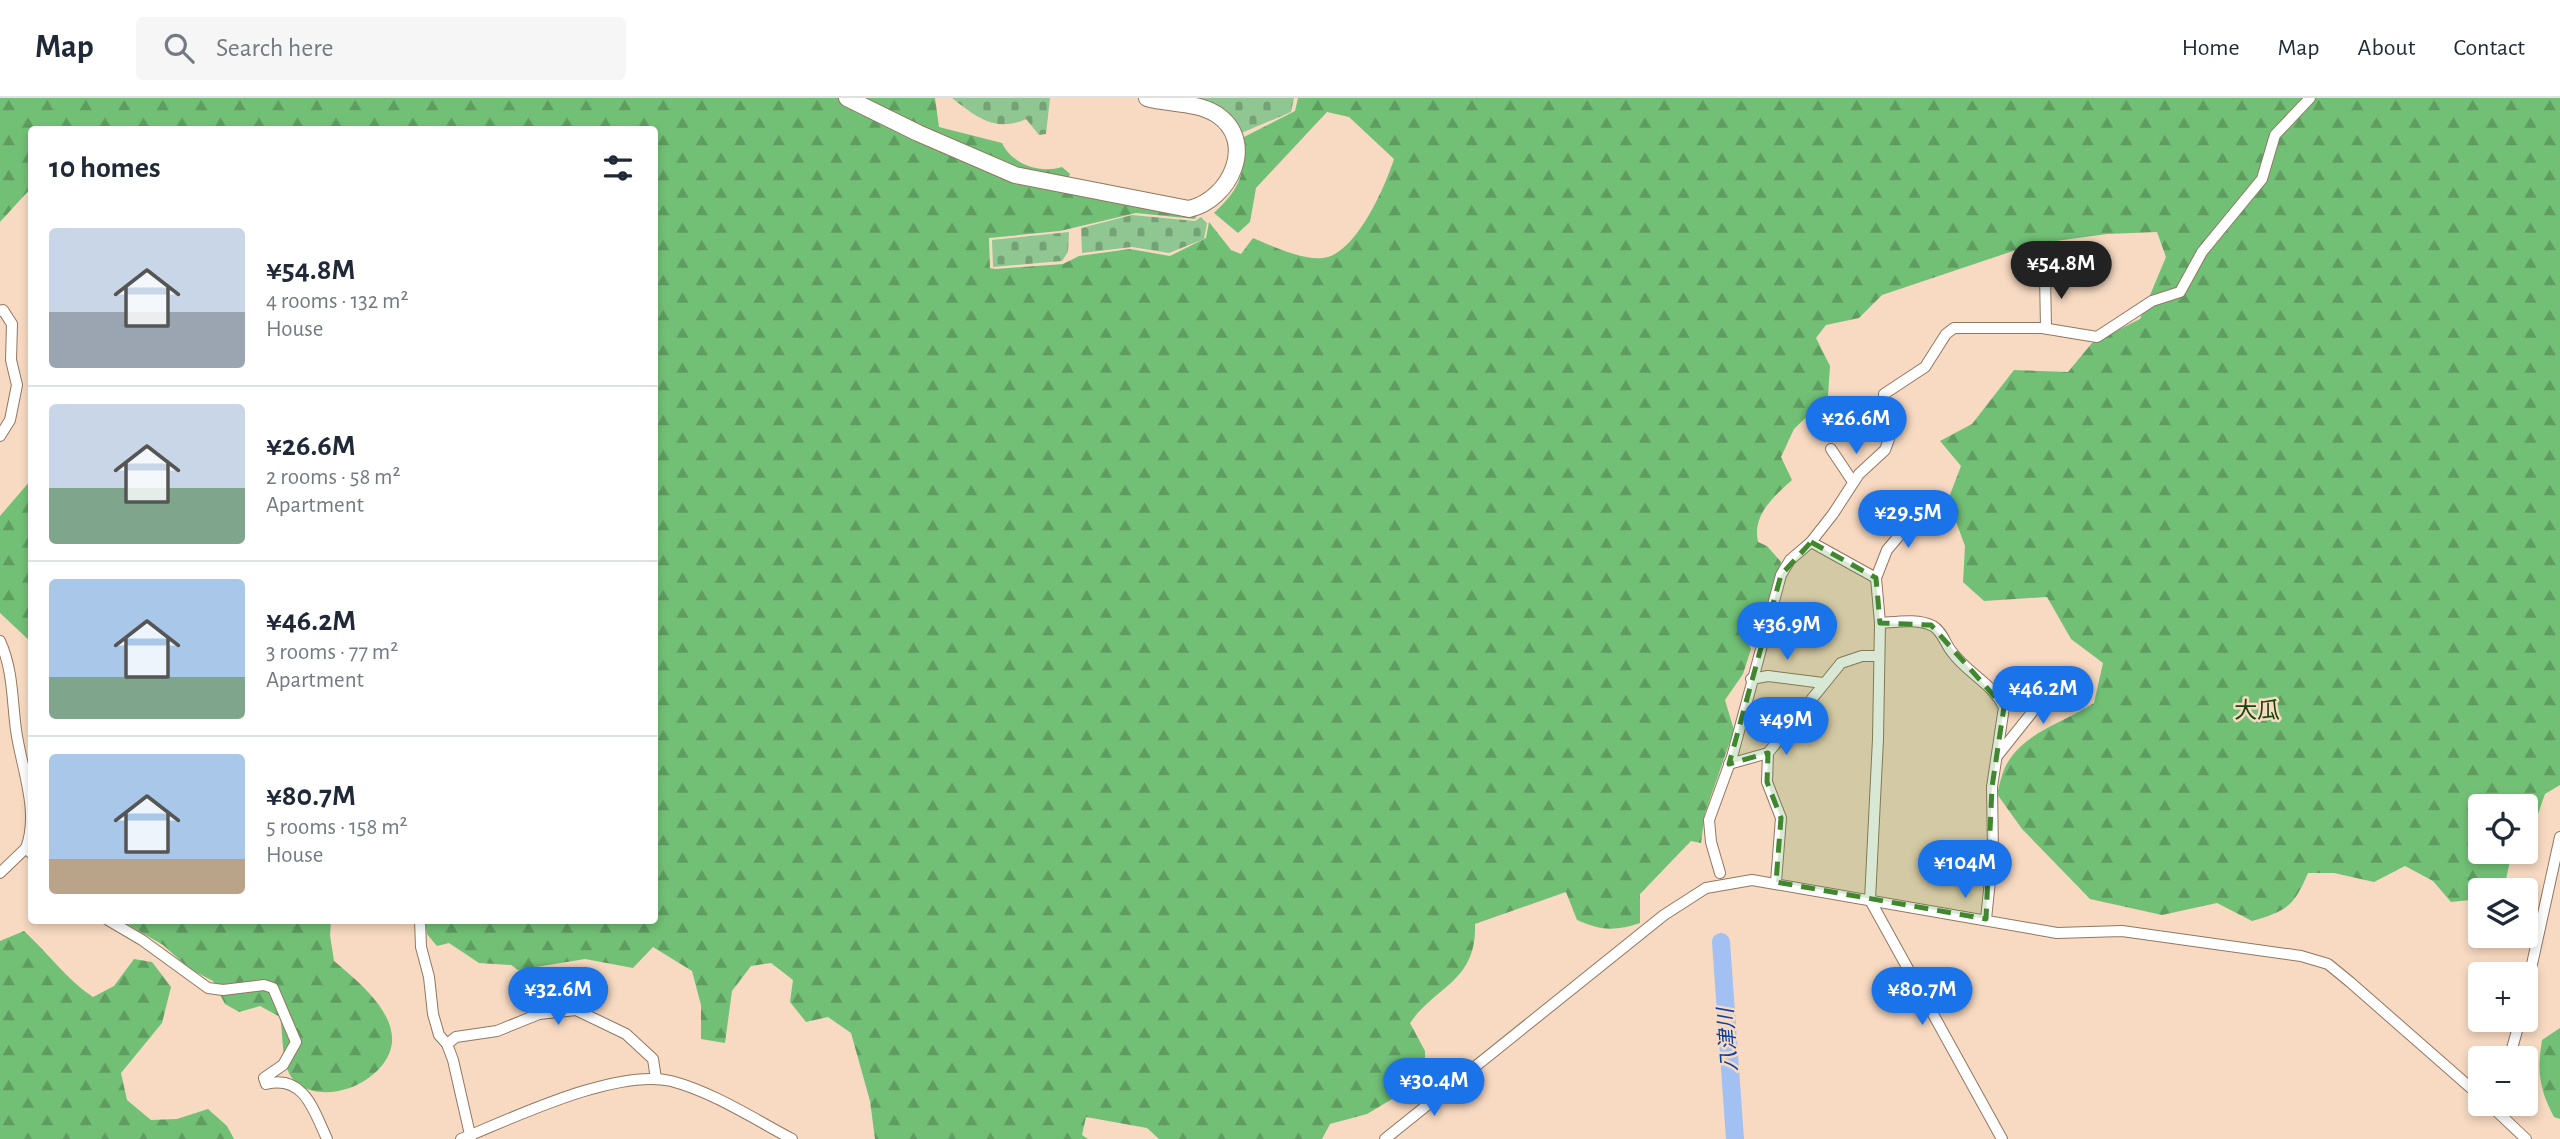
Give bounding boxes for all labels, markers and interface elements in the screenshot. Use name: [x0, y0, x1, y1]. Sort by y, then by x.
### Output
search box: [136, 17, 626, 80]
icon: search: [160, 29, 198, 67]
text: Map: [35, 31, 94, 64]
text: Search here: [216, 35, 334, 61]
text: Home: [2182, 36, 2240, 60]
text: Map: [2278, 36, 2320, 60]
text: About: [2358, 36, 2415, 60]
text: Contact: [2453, 36, 2525, 60]
icon: filters: [599, 149, 637, 187]
text: 10 homes: [49, 153, 160, 183]
pin: ¥54.8M: [2004, 242, 2118, 301]
text: ¥54.8M: [2027, 252, 2095, 275]
text: ¥54.8M: [266, 255, 355, 285]
icon: home: [105, 256, 189, 340]
text: 4 rooms · 132 m²: [266, 290, 408, 313]
text: House: [266, 318, 323, 341]
pin: ¥26.6M: [1799, 396, 1913, 456]
text: ¥26.6M: [1822, 407, 1890, 430]
text: ¥26.6M: [266, 431, 356, 461]
icon: home: [105, 432, 189, 516]
text: 2 rooms · 58 m²: [266, 466, 401, 489]
pin: ¥29.5M: [1851, 490, 1965, 550]
text: Apartment: [266, 494, 364, 517]
text: ¥29.5M: [1874, 501, 1942, 524]
pin: ¥36.9M: [1730, 602, 1844, 662]
text: ¥46.2M: [266, 606, 356, 636]
icon: home: [105, 607, 189, 691]
text: ¥36.9M: [1753, 613, 1821, 636]
text: 3 rooms · 77 m²: [266, 641, 398, 664]
pin: ¥46.2M: [1986, 666, 2100, 726]
text: Apartment: [266, 669, 364, 692]
text: ¥46.2M: [2008, 677, 2078, 700]
pin: ¥49M: [1745, 698, 1827, 757]
district label: 大瓜: [2234, 698, 2280, 723]
text: ¥49M: [1759, 708, 1813, 731]
text: ¥80.7M: [266, 781, 356, 811]
icon: home: [105, 782, 189, 866]
map controls: [2468, 794, 2538, 1116]
button: locate: [2468, 794, 2538, 864]
text: 5 rooms · 158 m²: [266, 816, 408, 839]
pin: ¥104M: [1916, 840, 2014, 900]
text: House: [266, 844, 323, 867]
text: ¥104M: [1934, 851, 1996, 874]
button: layers: [2468, 878, 2538, 948]
button: +: [2468, 962, 2538, 1032]
pin: ¥32.6M: [501, 968, 615, 1027]
pin: ¥80.7M: [1865, 968, 1979, 1027]
text: ¥32.6M: [524, 978, 592, 1001]
text: ¥80.7M: [1888, 978, 1956, 1001]
water label: 八津川: [1714, 1006, 1741, 1072]
button: −: [2468, 1046, 2538, 1116]
pin: ¥30.4M: [1377, 1058, 1491, 1118]
text: ¥30.4M: [1399, 1069, 1469, 1092]

